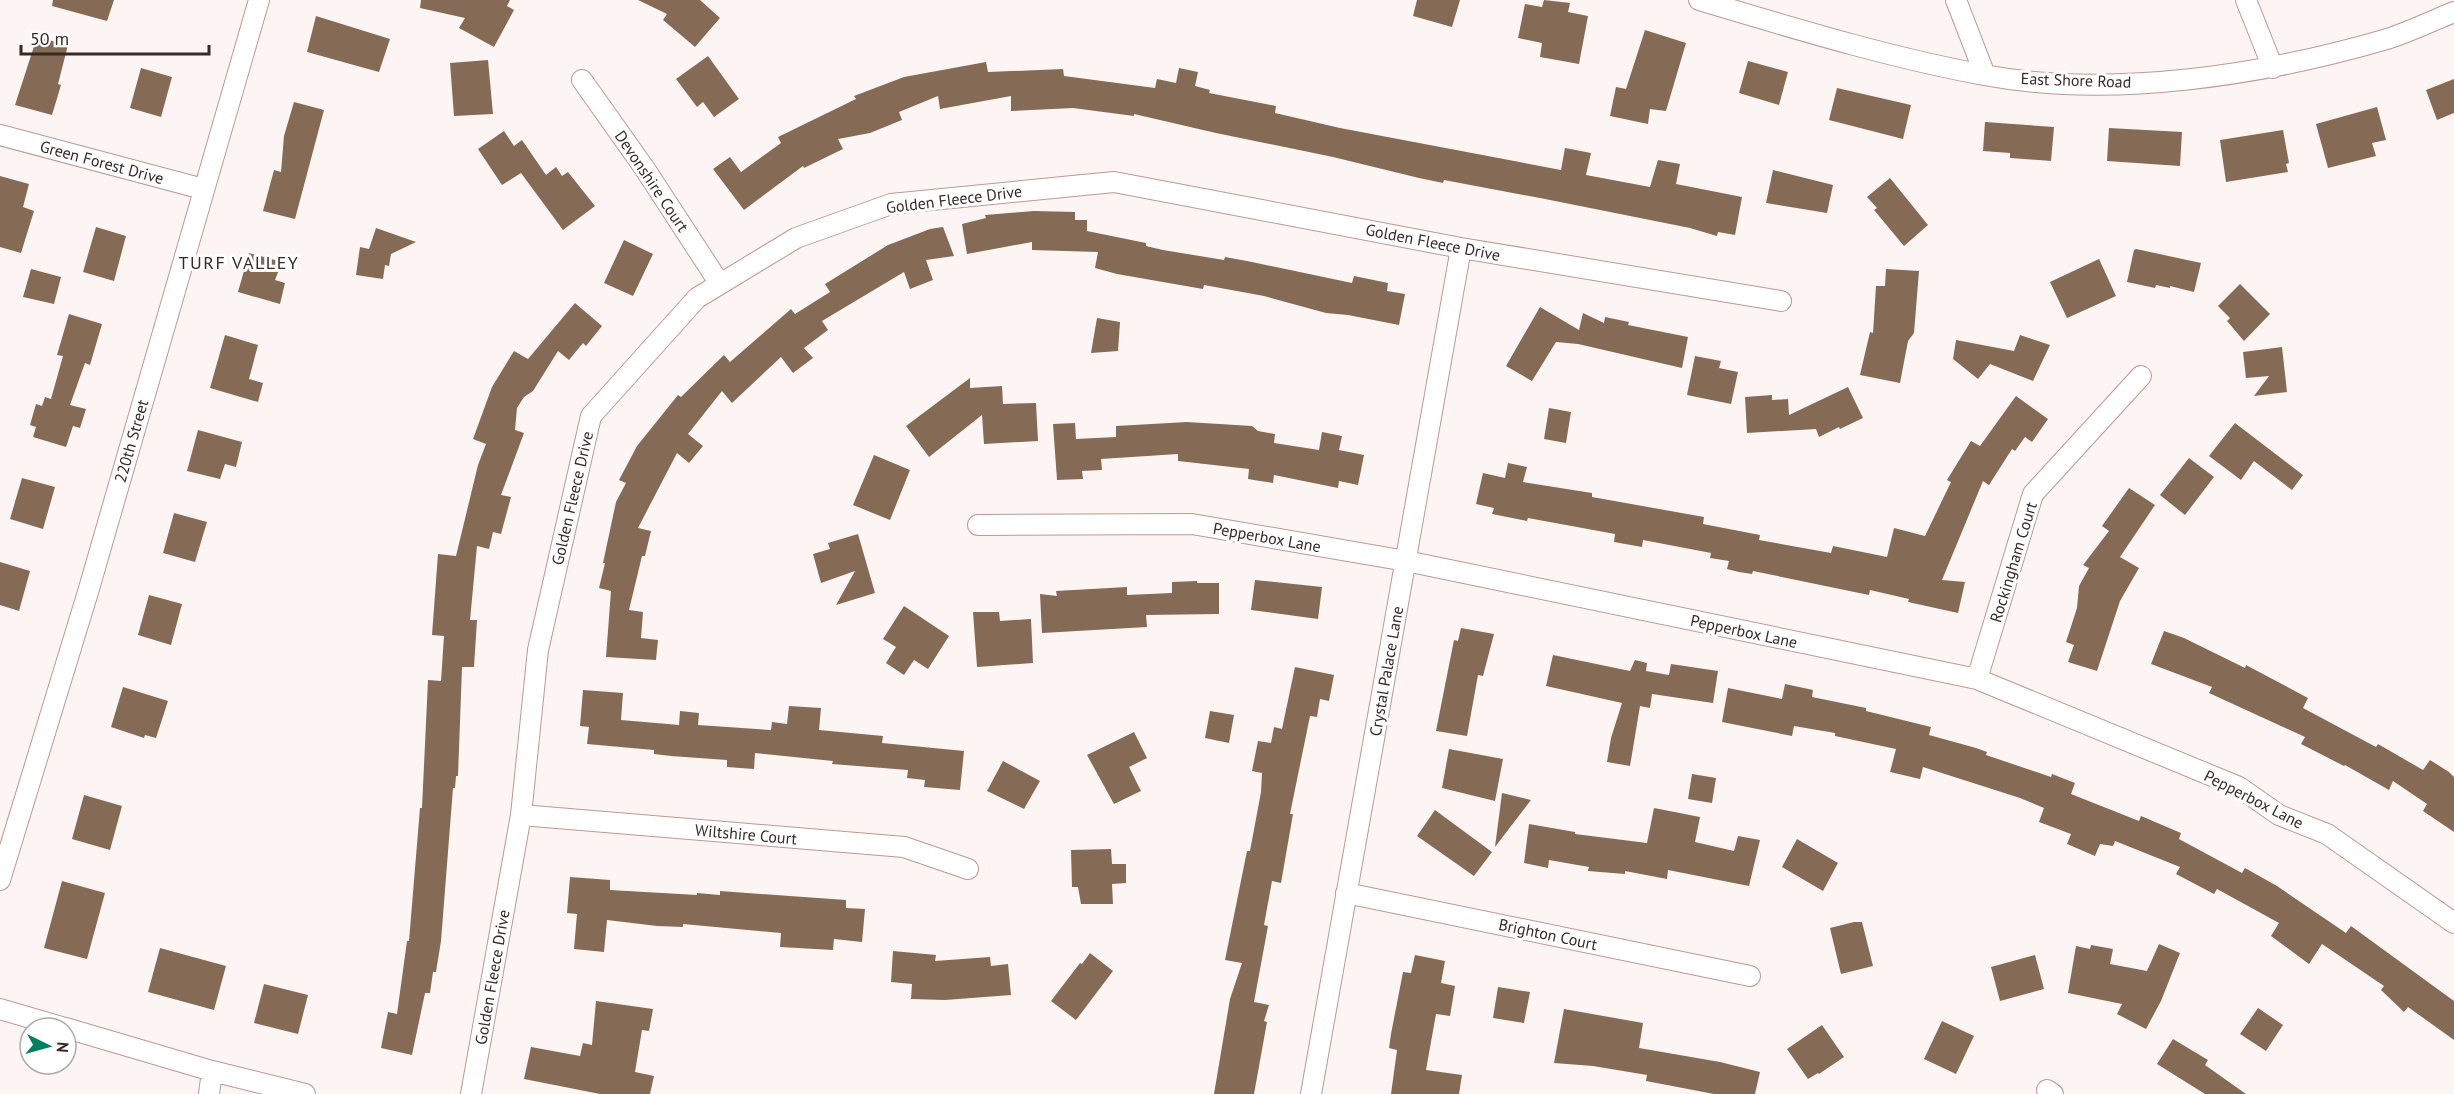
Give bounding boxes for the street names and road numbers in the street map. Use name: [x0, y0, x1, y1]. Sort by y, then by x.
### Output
street label: East Shore Road: [2020, 68, 2132, 92]
street label: Devonshire Court: [611, 127, 694, 236]
street label: Green Forest Drive: [38, 136, 166, 188]
street label: Golden Fleece Drive: [885, 181, 1023, 217]
street label: Golden Fleece Drive: [1364, 219, 1502, 265]
street label: 220th Street: [110, 397, 153, 485]
street label: Golden Fleece Drive: [547, 429, 597, 567]
street label: Rockingham Court: [1985, 499, 2041, 625]
street label: Pepperbox Lane: [1212, 518, 1322, 556]
street label: Crystal Palace Lane: [1365, 604, 1407, 738]
street label: Pepperbox Lane: [1689, 610, 1799, 652]
street label: Pepperbox Lane: [2201, 765, 2307, 833]
street label: Wiltshire Court: [694, 820, 798, 848]
street label: Golden Fleece Drive: [470, 908, 514, 1046]
street label: Brighton Court: [1497, 914, 1600, 954]

